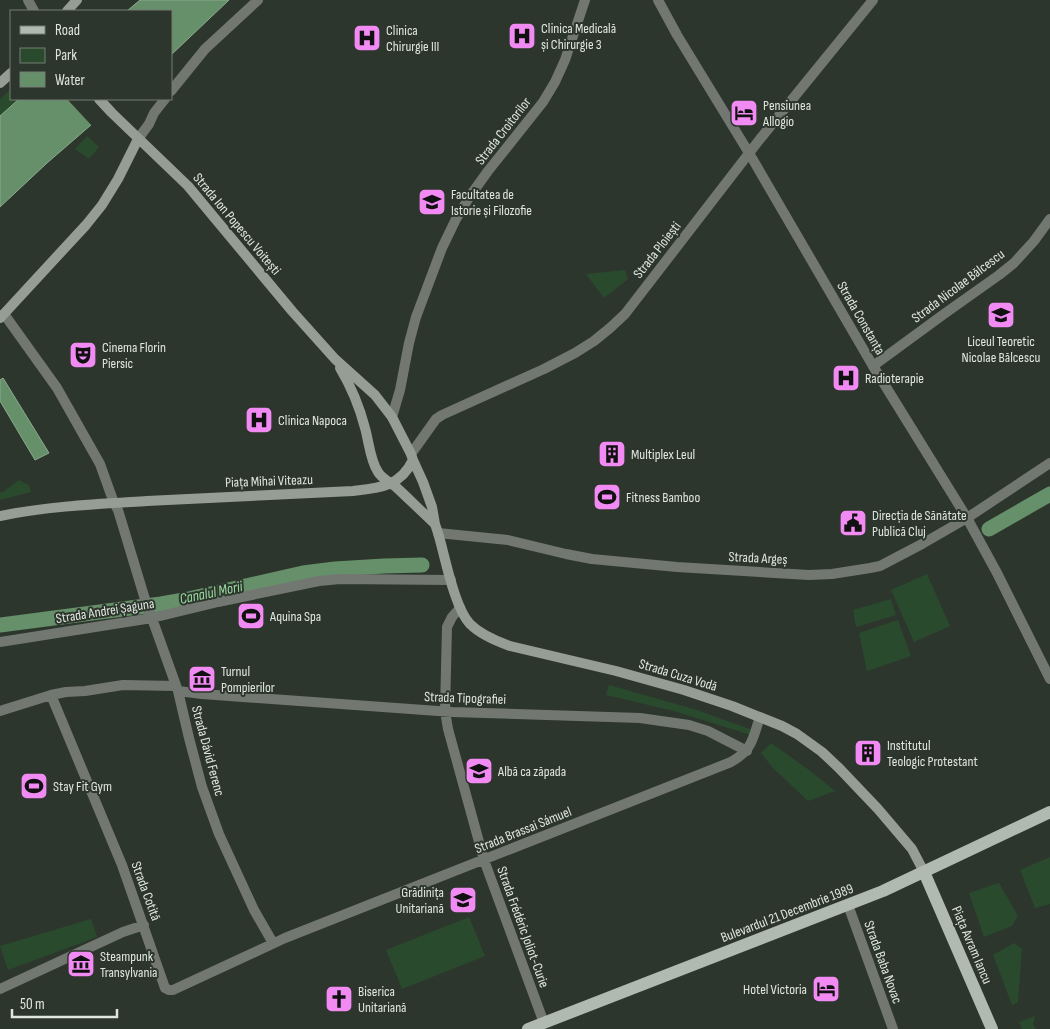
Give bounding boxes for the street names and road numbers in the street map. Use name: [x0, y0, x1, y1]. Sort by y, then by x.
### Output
street label: Strada Croitorilor: [471, 94, 535, 168]
street label: Strada Ion Popescu Voitești: [189, 170, 285, 278]
street label: Strada Ploiești: [630, 218, 684, 282]
street label: Strada Nicolae Bălcescu: [908, 245, 1008, 326]
street label: Strada Constanța: [833, 278, 889, 358]
street label: Piața Mihai Viteazu: [225, 471, 313, 491]
street label: Strada Argeș: [728, 548, 788, 568]
street label: Strada Andrei Șaguna: [55, 595, 155, 627]
street label: Strada Cuza Vodă: [637, 655, 719, 695]
street label: Strada Tipografiei: [424, 688, 506, 708]
street label: Strada Dávid Ferenc: [188, 704, 228, 798]
street label: Strada Brassai Sámuel: [472, 803, 574, 857]
street label: Strada Cotită: [127, 859, 165, 923]
street label: Strada Frédéric Joliot-Curie: [493, 864, 553, 990]
street label: Bulevardul 21 Decembrie 1989: [718, 880, 856, 946]
street label: Piața Avram Iancu: [948, 903, 996, 987]
street label: Strada Baba Novac: [860, 918, 906, 1006]

